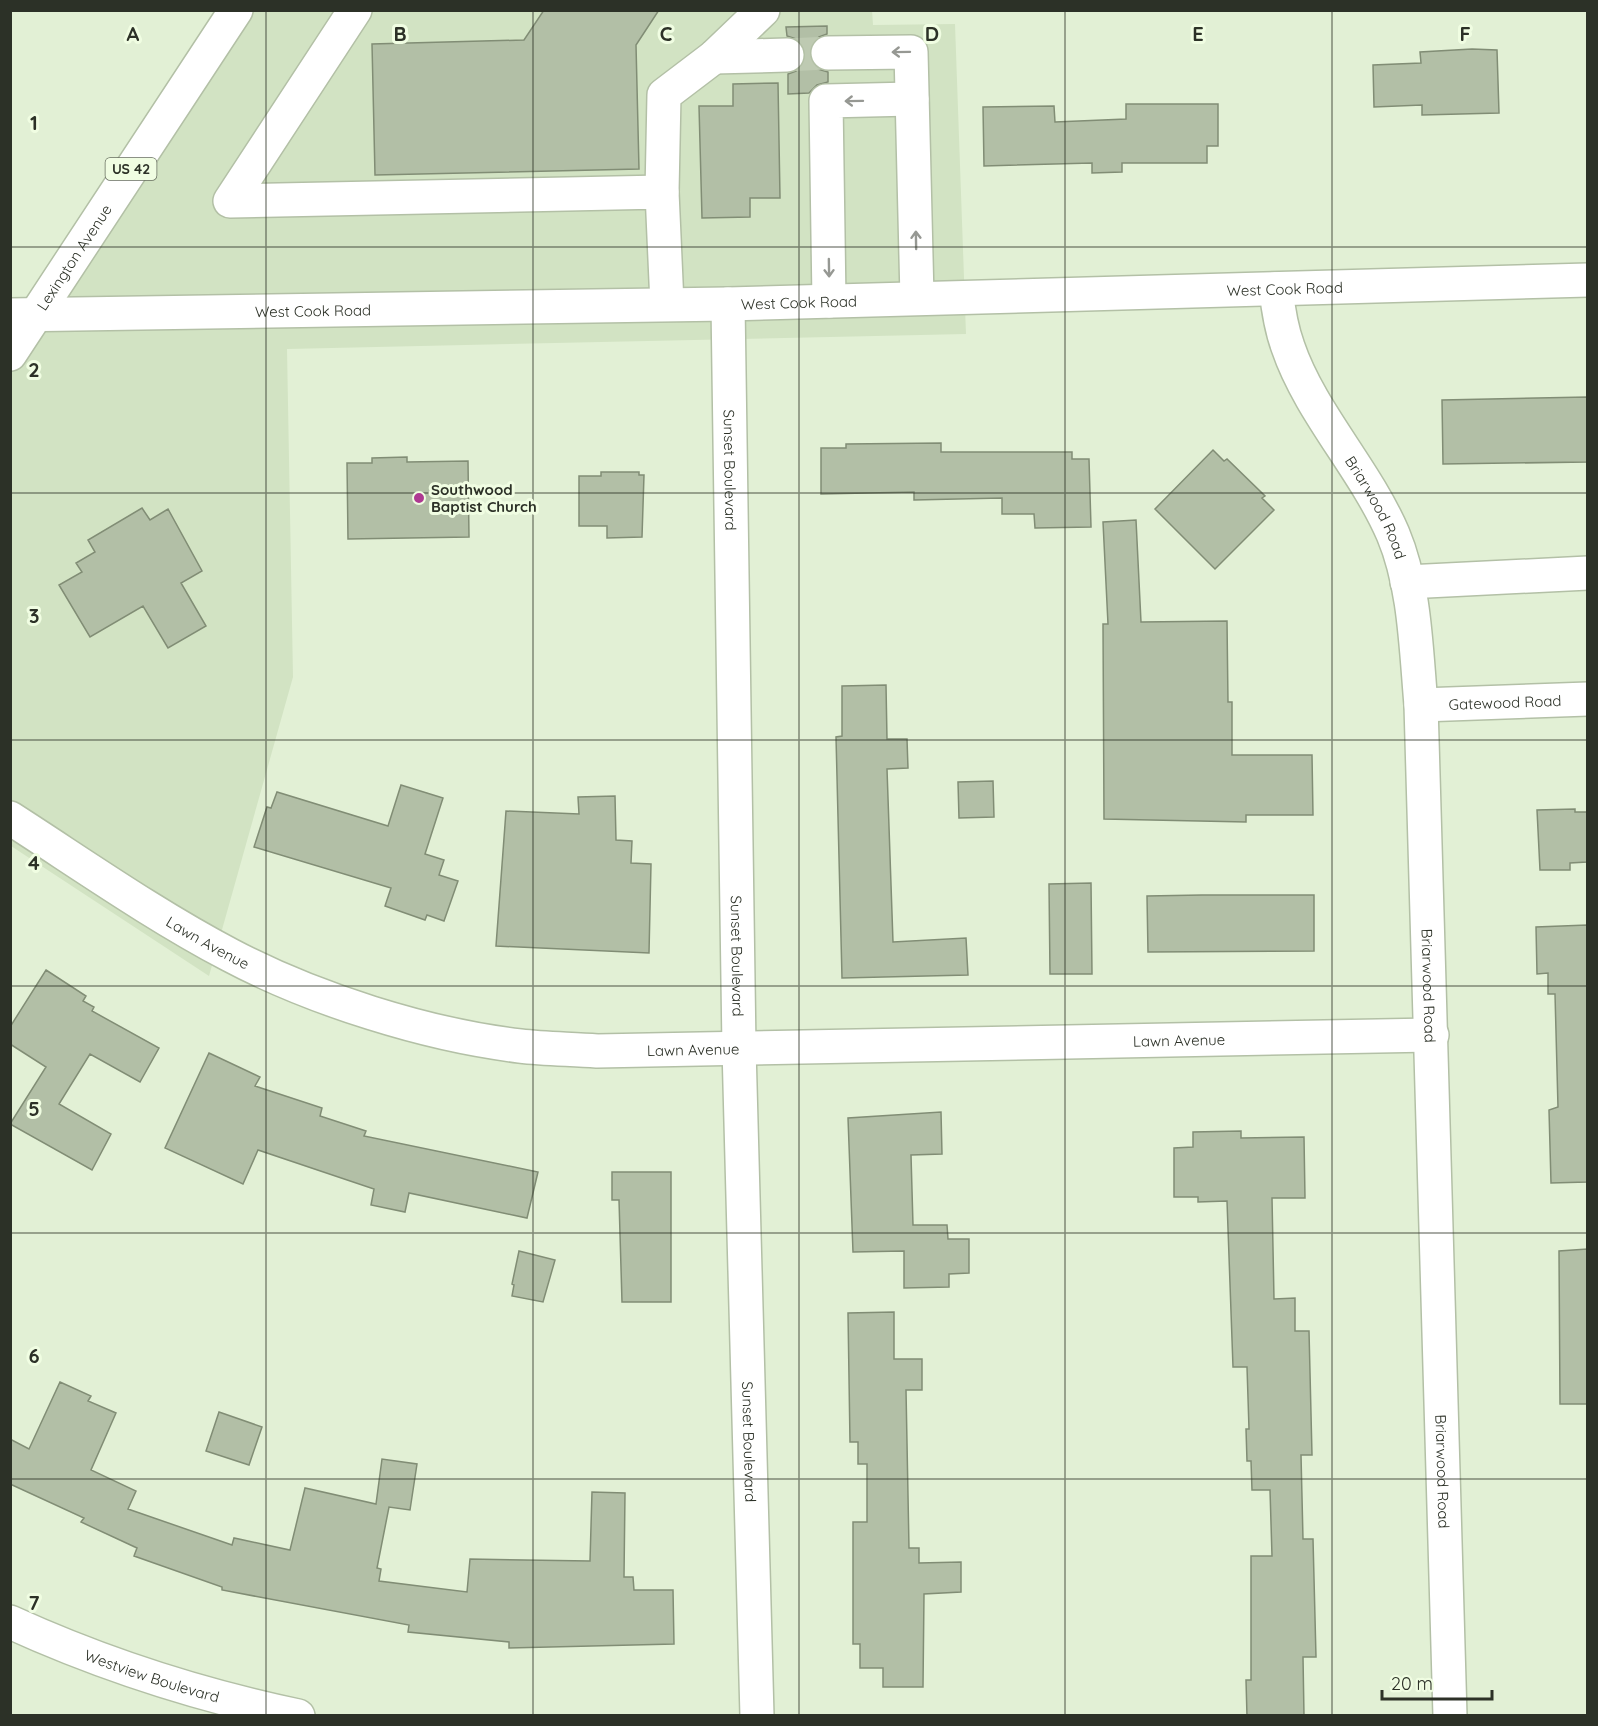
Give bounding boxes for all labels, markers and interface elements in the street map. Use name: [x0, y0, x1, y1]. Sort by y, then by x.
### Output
text: A: [127, 21, 140, 46]
text: B: [393, 21, 407, 46]
text: C: [660, 21, 673, 46]
text: D: [925, 21, 939, 46]
text: E: [1192, 21, 1204, 46]
text: F: [1459, 21, 1471, 46]
one-way arrow: [891, 46, 911, 58]
one-way arrow: [844, 95, 864, 106]
text: 1: [30, 110, 38, 135]
road number: US 42: [106, 158, 156, 180]
street label: Lexington Avenue: [32, 200, 115, 314]
one-way arrow: [910, 230, 922, 250]
one-way arrow: [823, 258, 835, 278]
street label: West Cook Road: [1226, 277, 1343, 300]
street label: West Cook Road: [740, 291, 857, 313]
street label: West Cook Road: [255, 300, 371, 321]
text: 2: [28, 357, 40, 382]
street label: Sunset Boulevard: [720, 409, 741, 531]
street label: Briarwood Road: [1341, 452, 1411, 561]
place label: Southwood Baptist Church: [431, 480, 537, 516]
marker: Southwood Baptist Church: [412, 491, 426, 505]
text: 3: [29, 603, 39, 628]
street label: Gatewood Road: [1448, 690, 1562, 714]
text: 4: [28, 850, 40, 875]
street label: Sunset Boulevard: [727, 895, 748, 1017]
street label: Lawn Avenue: [163, 912, 253, 973]
street label: Briarwood Road: [1418, 928, 1440, 1043]
street label: Lawn Avenue: [1133, 1029, 1225, 1050]
street label: Lawn Avenue: [647, 1039, 739, 1060]
text: 5: [28, 1096, 40, 1121]
text: 6: [28, 1343, 40, 1368]
street label: Sunset Boulevard: [738, 1381, 761, 1503]
street label: Briarwood Road: [1432, 1414, 1454, 1529]
text: 7: [29, 1590, 40, 1615]
street label: Westview Boulevard: [82, 1645, 222, 1706]
scale bar: [1382, 1663, 1492, 1701]
text: 20 m: [1391, 1672, 1433, 1695]

